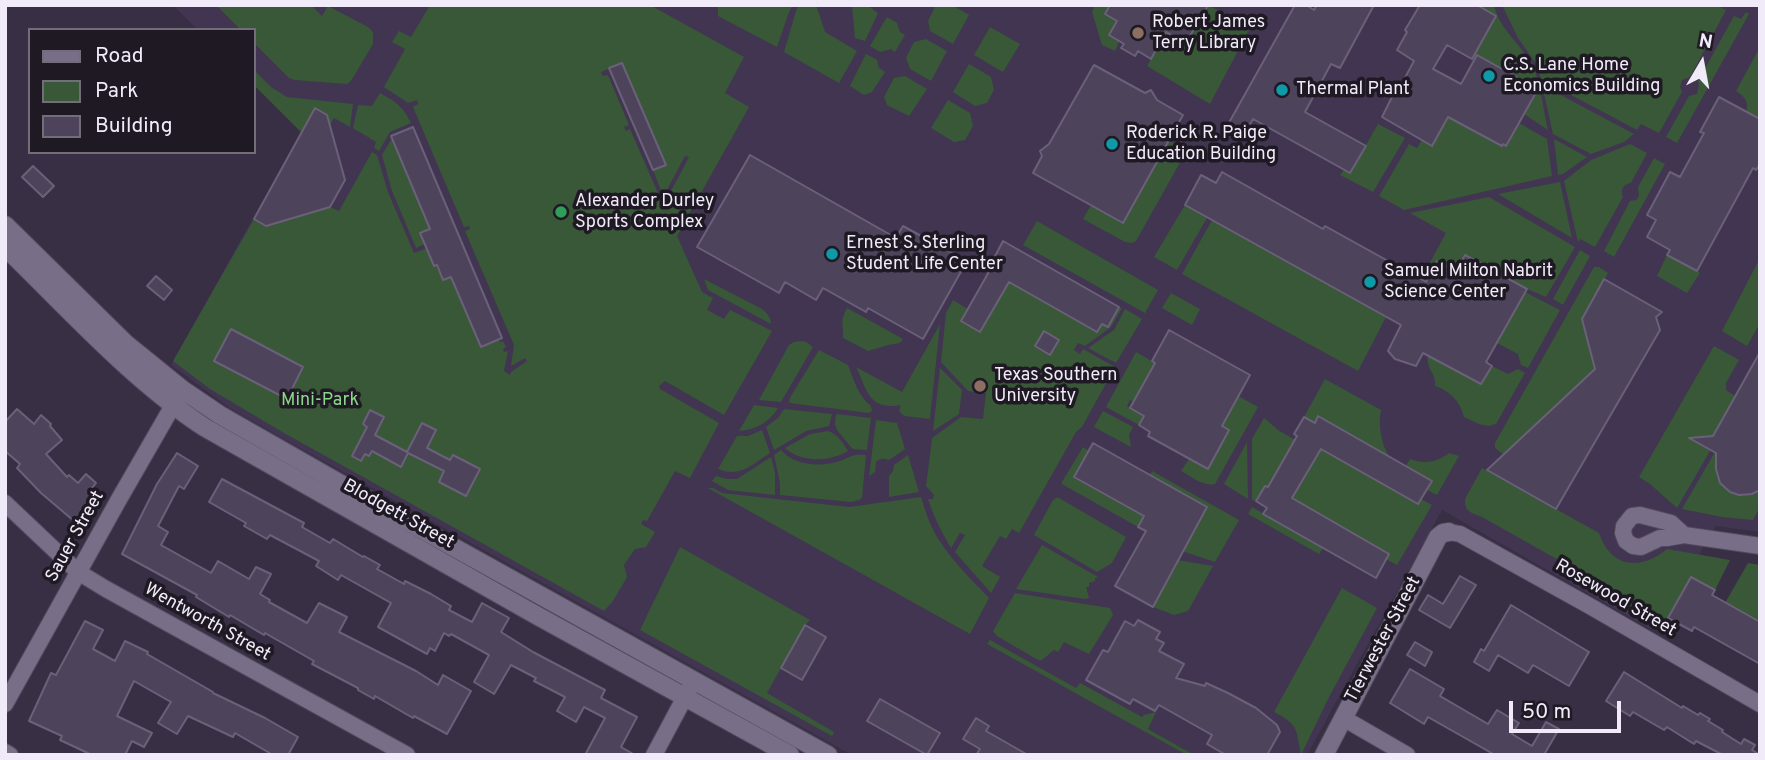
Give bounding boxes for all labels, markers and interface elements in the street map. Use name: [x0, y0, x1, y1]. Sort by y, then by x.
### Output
place label: Robert James Terry Library: [1152, 12, 1265, 54]
marker: Robert James Terry Library: [1130, 25, 1146, 41]
legend: [28, 28, 256, 154]
north arrow: [1667, 28, 1737, 98]
text: N: [1697, 29, 1714, 55]
text: Road: [95, 43, 144, 70]
place label: C.S. Lane Home Economics Building: [1503, 55, 1660, 98]
marker: C.S. Lane Home Economics Building: [1481, 68, 1497, 84]
text: Park: [95, 78, 138, 105]
place label: Thermal Plant: [1296, 79, 1410, 101]
marker: Thermal Plant: [1274, 82, 1290, 98]
text: Building: [95, 113, 173, 140]
place label: Roderick R. Paige Education Building: [1126, 123, 1276, 166]
marker: Roderick R. Paige Education Building: [1104, 136, 1120, 152]
place label: Alexander Durley Sports Complex: [575, 191, 714, 234]
marker: Alexander Durley Sports Complex: [553, 204, 569, 220]
place label: Ernest S. Sterling Student Life Center: [846, 233, 1003, 276]
marker: Ernest S. Sterling Student Life Center: [824, 246, 840, 262]
place label: Samuel Milton Nabrit Science Center: [1384, 261, 1553, 304]
marker: Samuel Milton Nabrit Science Center: [1362, 274, 1378, 290]
place label: Texas Southern University: [994, 365, 1117, 408]
marker: Texas Southern University: [972, 378, 988, 394]
park label: Mini-Park: [281, 390, 359, 412]
street label: Blodgett Street: [339, 476, 457, 554]
street label: Sauer Street: [42, 488, 110, 586]
street label: Rosewood Street: [1551, 556, 1679, 642]
street label: Tierwester Street: [1342, 573, 1426, 707]
street label: Wentworth Street: [140, 579, 274, 667]
scale bar: [1513, 686, 1625, 730]
text: 50 m: [1522, 699, 1571, 726]

